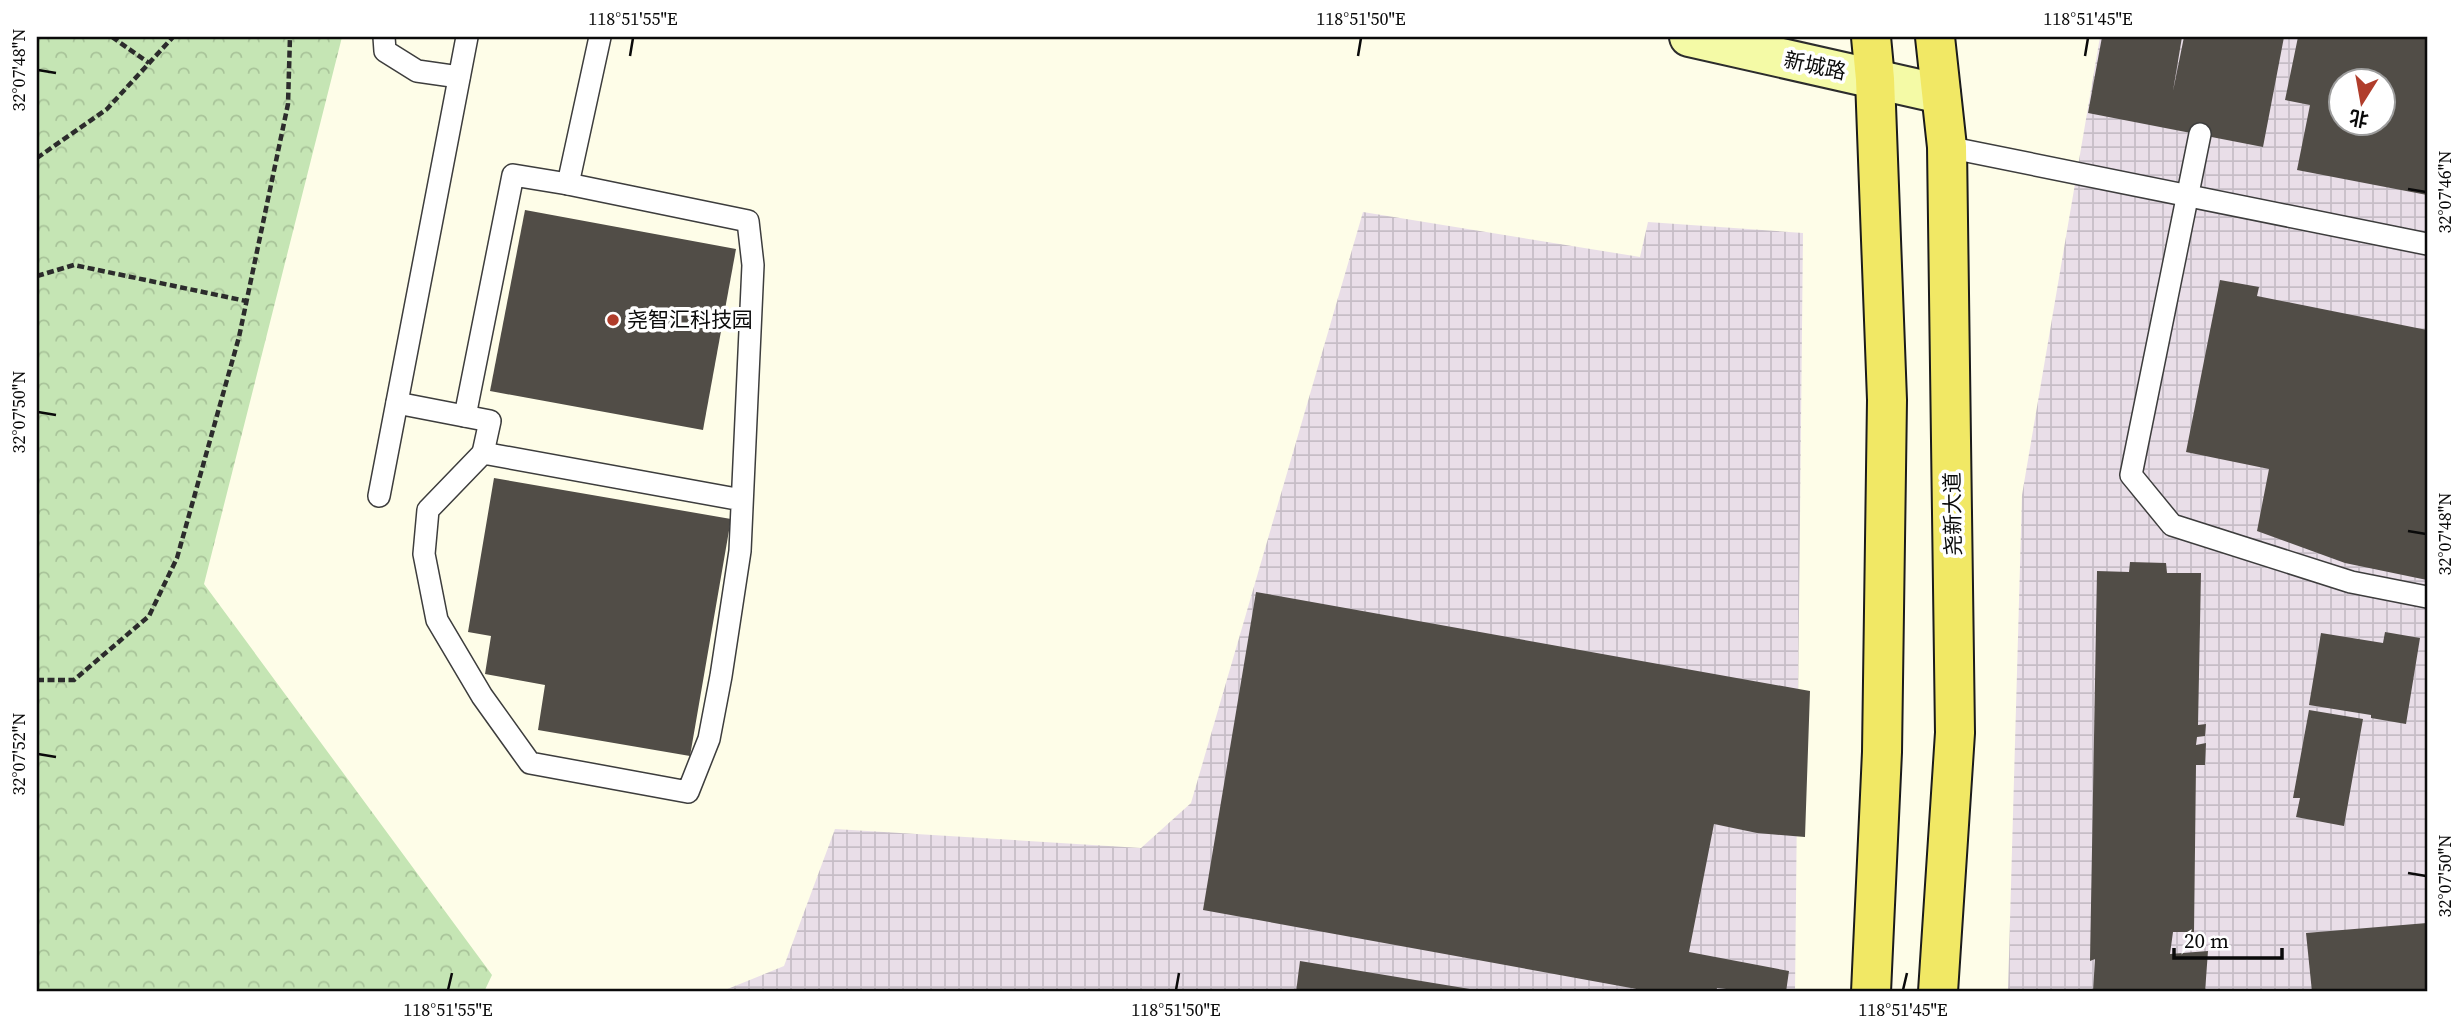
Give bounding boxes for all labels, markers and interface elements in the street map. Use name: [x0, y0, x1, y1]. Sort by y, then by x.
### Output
text: 118°51'55"E: [588, 6, 678, 31]
text: 118°51'50"E: [1316, 6, 1406, 31]
text: 118°51'45"E: [2043, 6, 2133, 31]
text: 32°07'48"N: [6, 29, 31, 111]
street label: 新城路: [1781, 45, 1849, 86]
north arrow: [2328, 66, 2398, 136]
text: 北: [2347, 104, 2371, 133]
text: 32°07'46"N: [2432, 151, 2457, 233]
place label: 尧智汇科技园: [627, 305, 753, 334]
marker: 尧智汇科技园: [605, 312, 621, 328]
text: 32°07'50"N: [6, 371, 31, 453]
street label: 尧新大道: [1937, 472, 1968, 556]
text: 32°07'48"N: [2432, 493, 2457, 575]
text: 32°07'52"N: [6, 713, 31, 795]
text: 32°07'50"N: [2432, 835, 2457, 917]
scale bar: [2174, 917, 2282, 961]
text: 20 m: [2184, 926, 2229, 955]
text: 118°51'55"E: [403, 997, 493, 1022]
text: 118°51'50"E: [1131, 997, 1221, 1022]
text: 118°51'45"E: [1858, 997, 1948, 1022]

